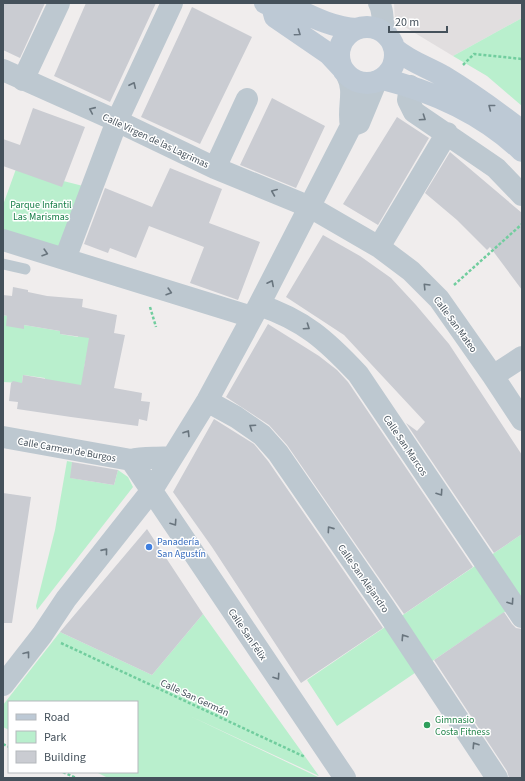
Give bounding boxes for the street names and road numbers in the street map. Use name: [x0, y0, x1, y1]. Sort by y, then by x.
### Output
street label: Calle Virgen de las Lagrimas: [100, 110, 211, 172]
street label: Calle San Mateo: [430, 294, 480, 356]
street label: Calle San Marcos: [380, 413, 431, 479]
street label: Calle Carmen de Burgos: [17, 434, 117, 466]
street label: Calle San Alejandro: [334, 541, 392, 616]
street label: Calle San Félix: [225, 606, 270, 664]
street label: Calle San Germán: [158, 676, 231, 720]

